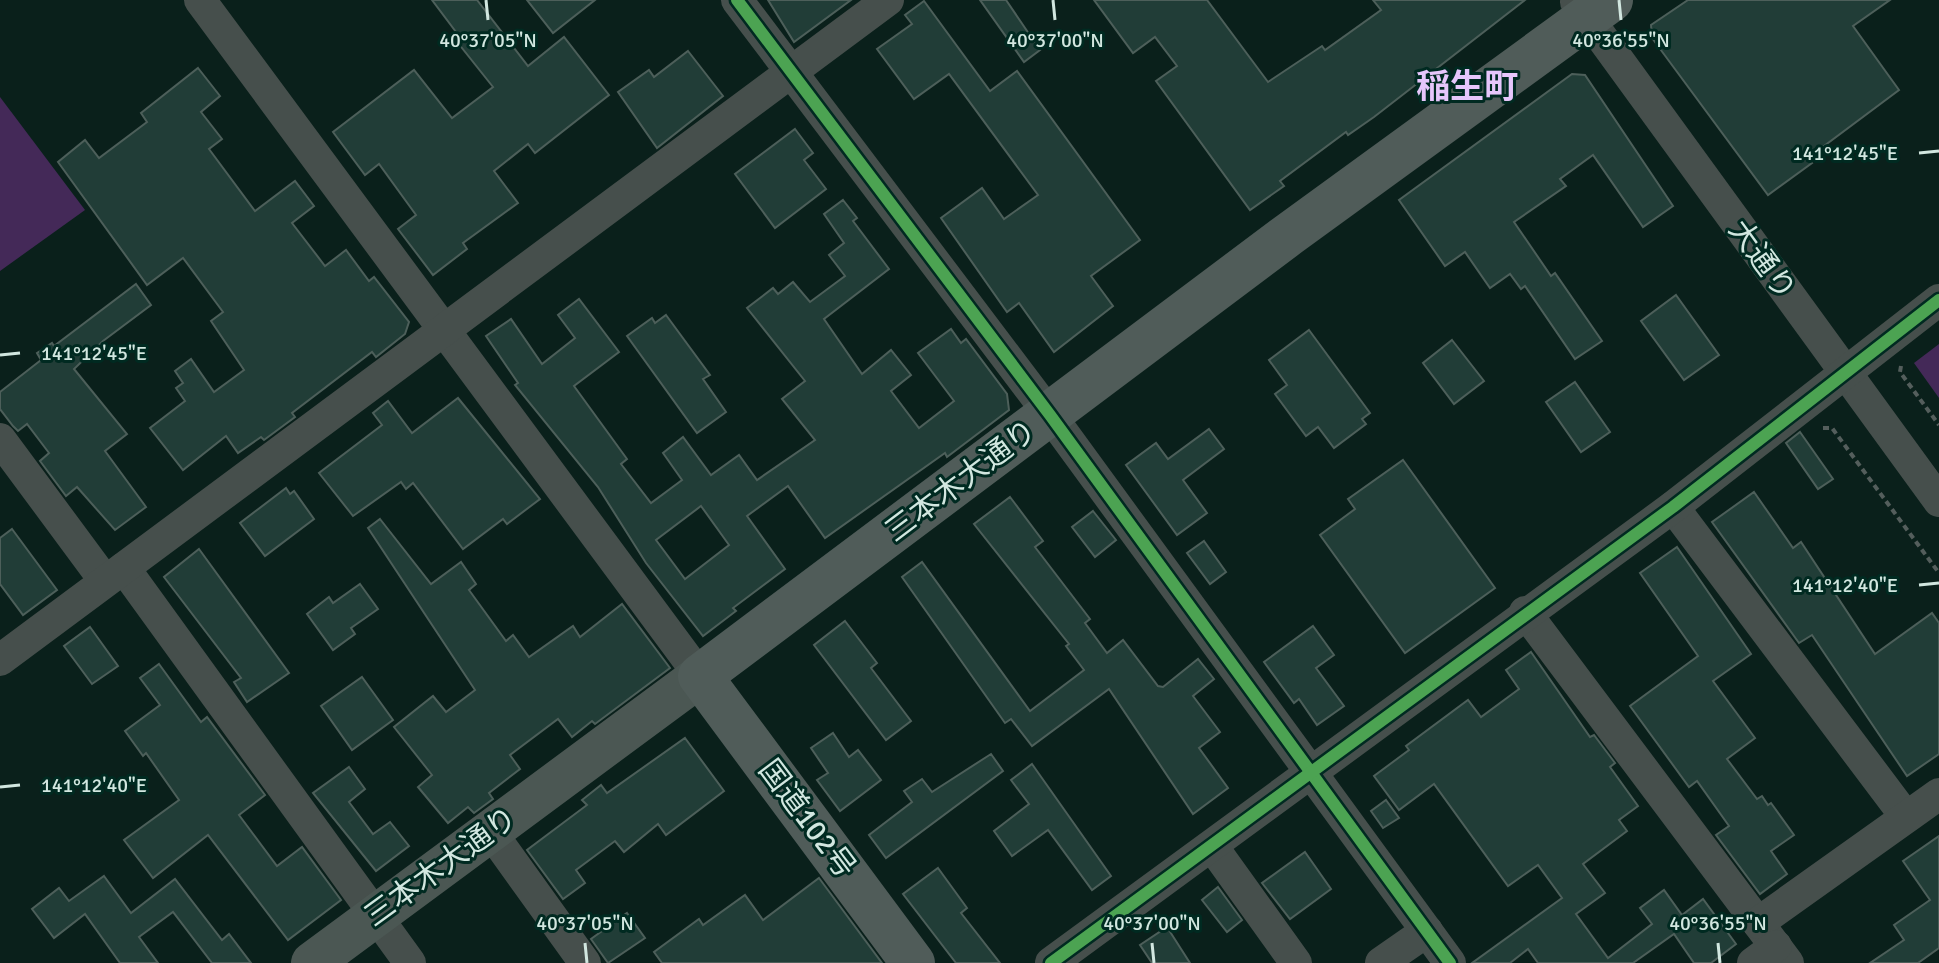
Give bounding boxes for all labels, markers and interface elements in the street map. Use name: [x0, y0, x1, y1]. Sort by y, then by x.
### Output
text: 40°37'05"N: [439, 28, 537, 53]
text: 40°37'00"N: [1006, 28, 1104, 53]
text: 40°36'55"N: [1572, 28, 1670, 53]
district label: 稲生町: [1416, 66, 1518, 108]
text: 141°12'45"E: [1792, 141, 1898, 166]
street label: 大通り: [1721, 213, 1803, 307]
text: 141°12'45"E: [41, 341, 147, 366]
street label: 三本木大通り: [878, 412, 1044, 550]
text: 141°12'40"E: [1792, 573, 1898, 598]
street label: 国道102号: [751, 753, 863, 885]
text: 141°12'40"E: [41, 773, 147, 798]
street label: 三本木大通り: [357, 799, 525, 935]
text: 40°37'05"N: [536, 911, 634, 936]
text: 40°37'00"N: [1103, 911, 1201, 936]
text: 40°36'55"N: [1669, 911, 1767, 936]

